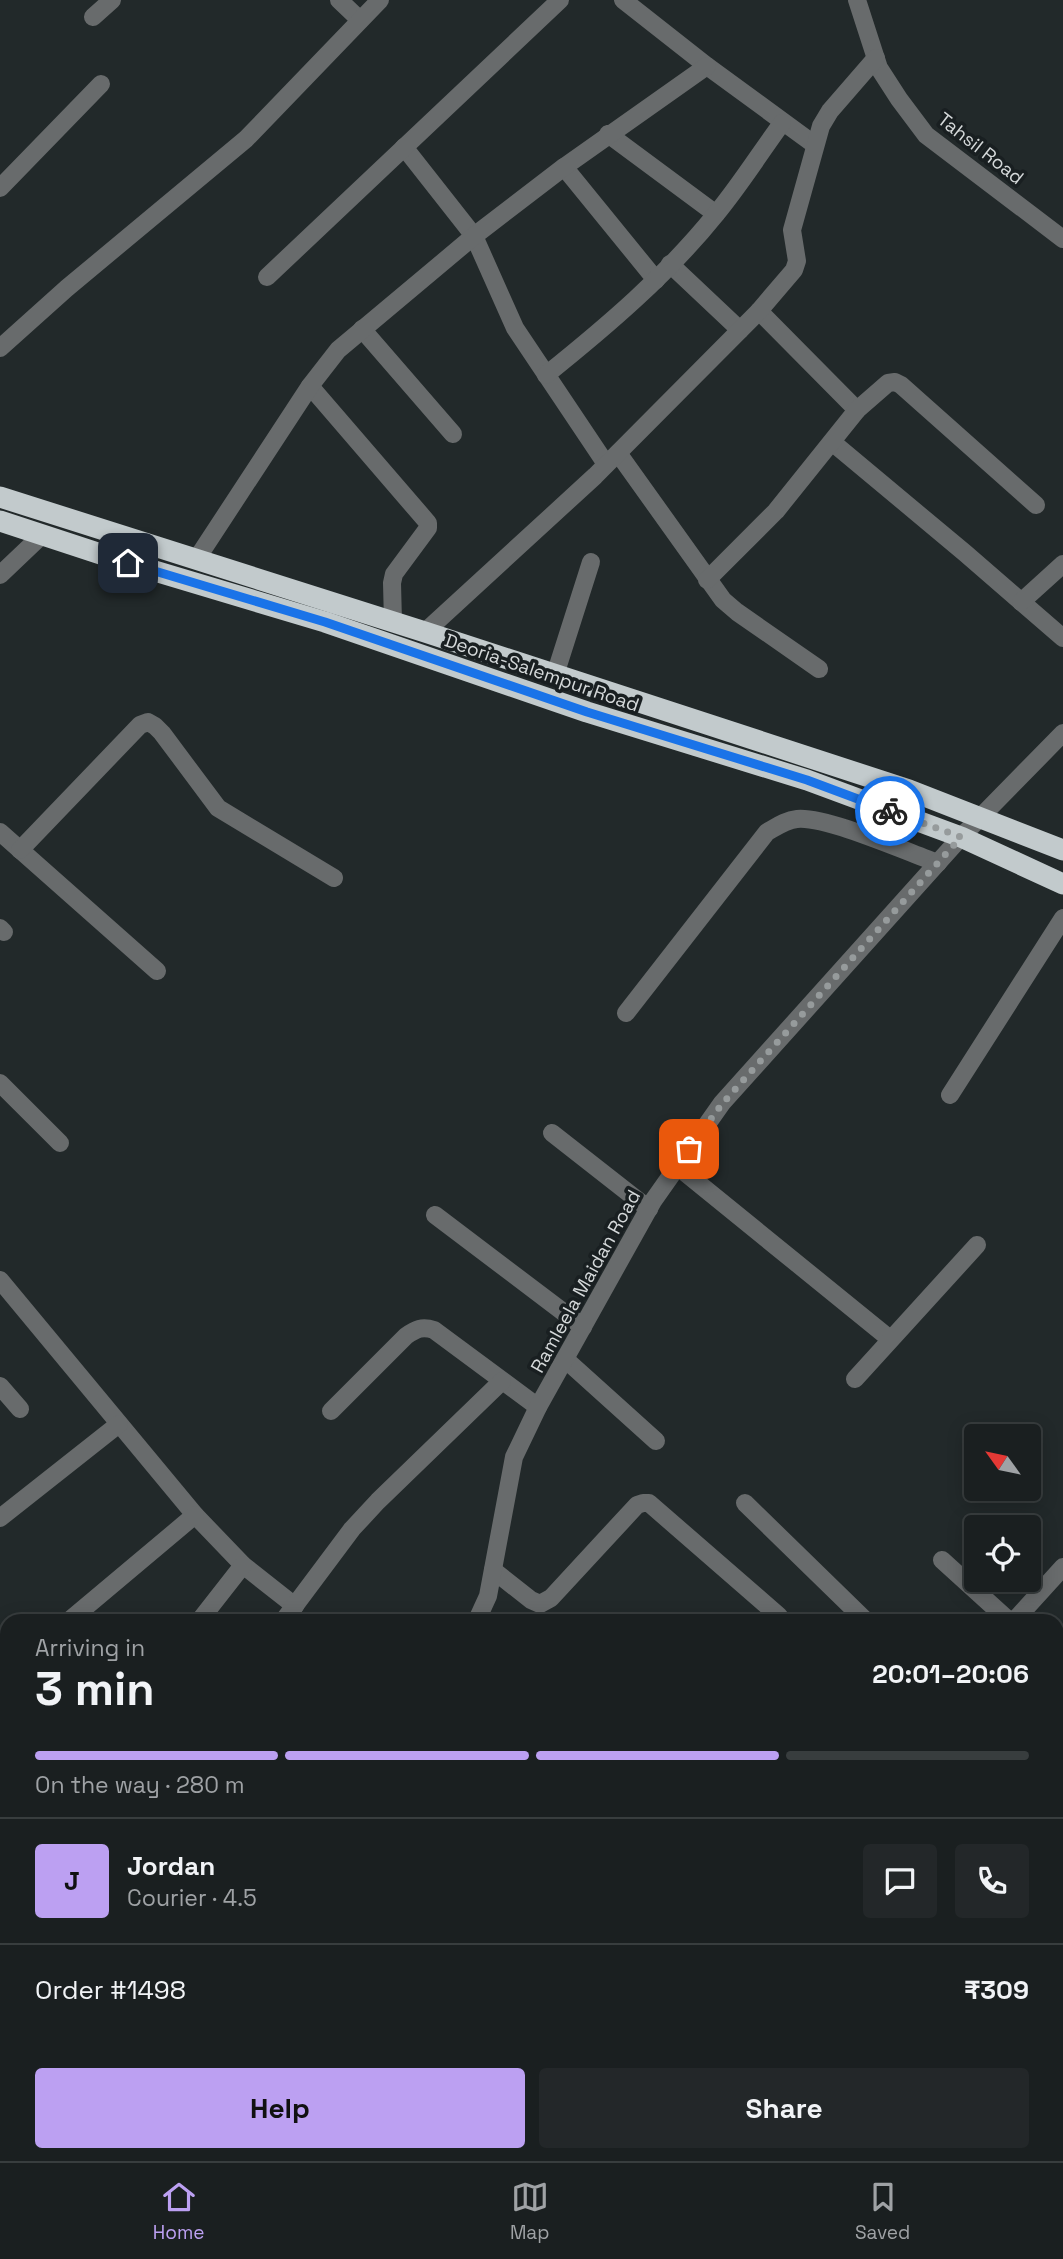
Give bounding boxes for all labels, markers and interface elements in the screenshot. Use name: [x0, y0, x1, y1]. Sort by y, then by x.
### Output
street label: Tahsil Road: [932, 107, 1029, 190]
pin: [98, 533, 158, 593]
icon: home: [109, 544, 147, 582]
street label: Deoria-Salempur Road: [441, 627, 642, 718]
courier: [855, 776, 925, 846]
icon: bike: [871, 792, 909, 830]
pin: [659, 1119, 719, 1179]
icon: bag: [670, 1130, 708, 1168]
street label: Ramleela Maidan Road: [525, 1185, 646, 1377]
north arrow: [964, 1424, 1041, 1502]
map controls: [964, 1424, 1041, 1592]
button: locate: [964, 1515, 1041, 1592]
text: Arriving in: [35, 1633, 145, 1663]
text: 20:01–20:06: [872, 1657, 1029, 1691]
text: 3 min: [35, 1660, 155, 1718]
text: On the way · 280 m: [35, 1770, 245, 1800]
button: chat: [863, 1844, 937, 1918]
button: phone: [955, 1844, 1029, 1918]
text: Jordan: [127, 1849, 215, 1883]
text: J: [64, 1864, 80, 1898]
text: Courier · 4.5: [127, 1883, 257, 1913]
text: Order #1498: [35, 1973, 186, 2007]
text: ₹309: [964, 1973, 1029, 2007]
button: Help: [35, 2068, 525, 2148]
button: Share: [539, 2068, 1029, 2148]
tab: Home: [153, 2178, 204, 2245]
tab: Map: [510, 2178, 549, 2245]
tab: Saved: [855, 2178, 910, 2245]

